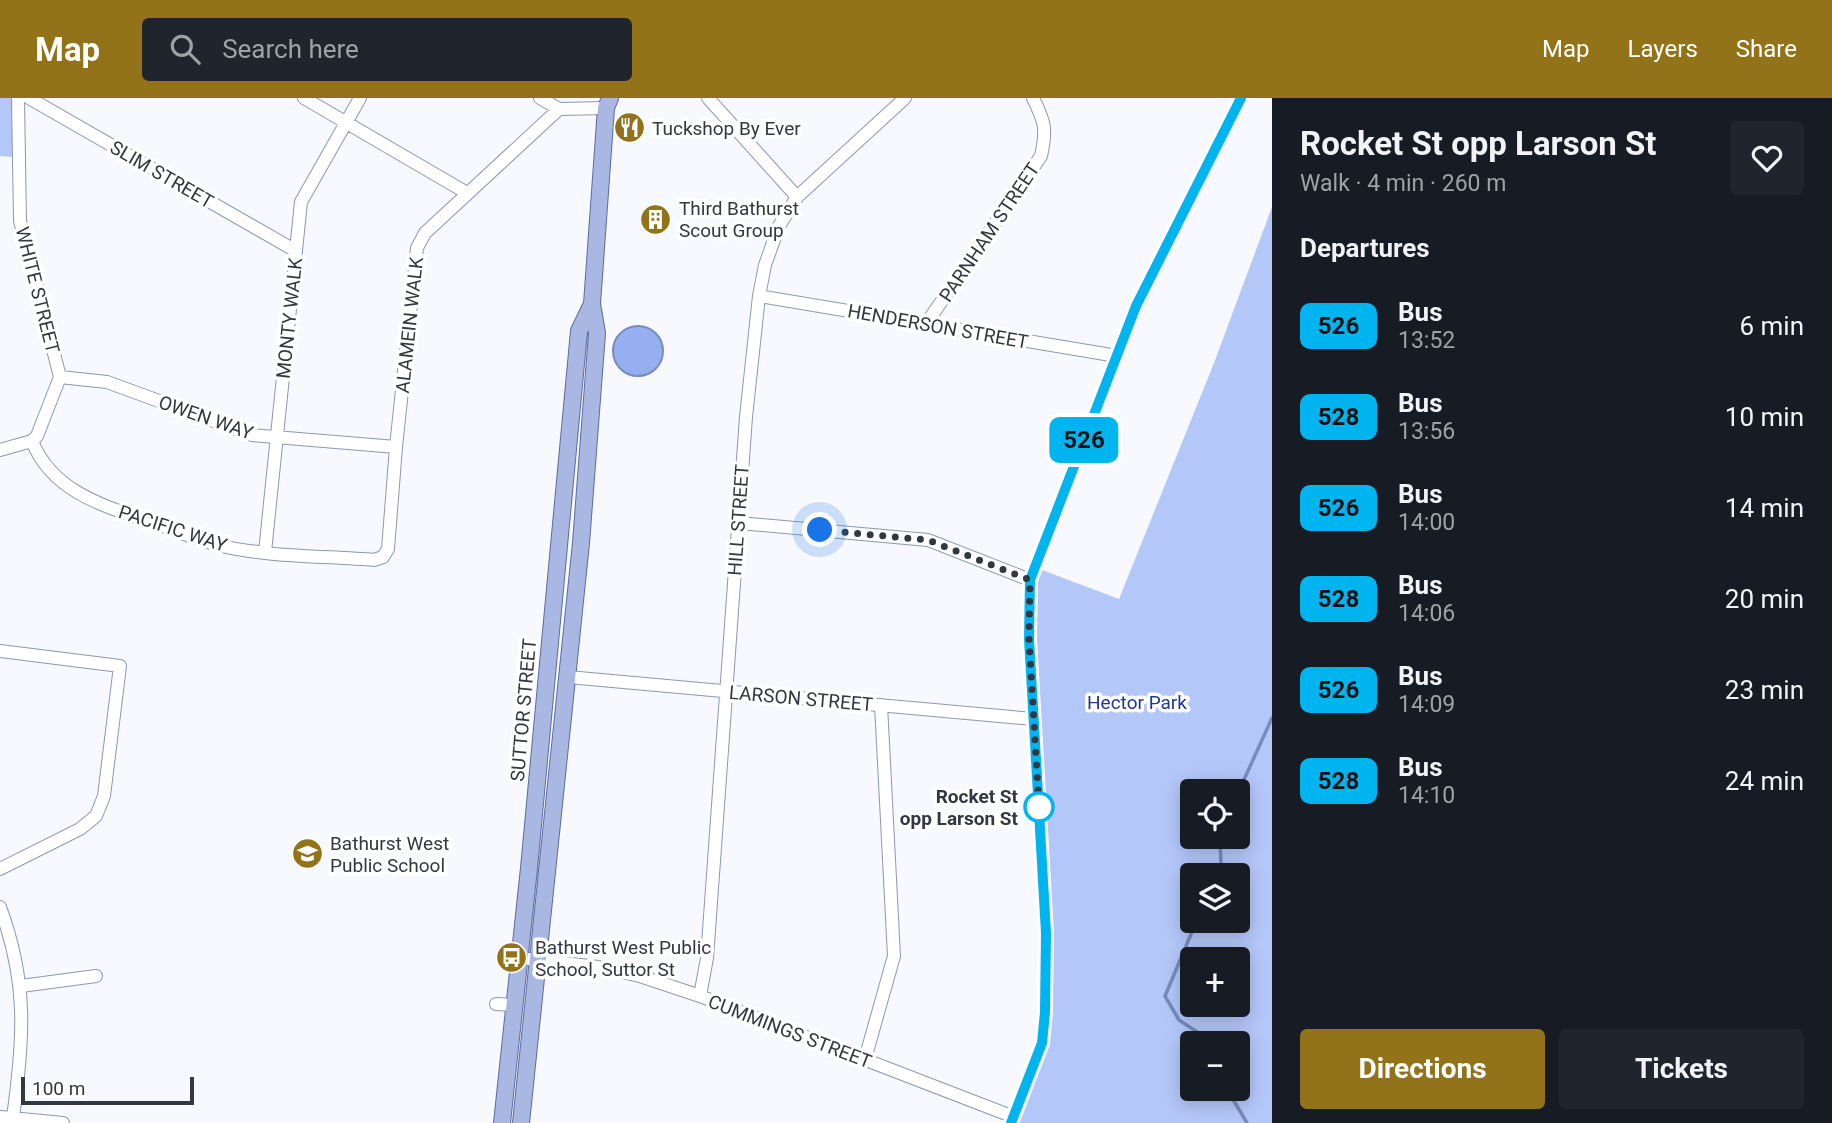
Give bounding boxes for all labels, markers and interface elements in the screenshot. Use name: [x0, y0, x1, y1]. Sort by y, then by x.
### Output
search box: [142, 18, 632, 81]
text: Map: [35, 30, 100, 69]
icon: search: [166, 30, 204, 68]
text: Search here: [222, 34, 359, 64]
text: Map: [1542, 35, 1590, 63]
text: Layers: [1628, 35, 1698, 63]
text: Share: [1736, 35, 1797, 63]
restaurant icon: Tuckshop By Ever: [612, 111, 646, 145]
place label: Tuckshop By Ever: [652, 117, 801, 140]
button: heart: [1730, 121, 1804, 195]
text: Rocket St opp Larson St: [1300, 124, 1656, 163]
street label: SLIM STREET: [106, 136, 217, 213]
street label: PARNHAM STREET: [934, 158, 1045, 306]
text: Walk · 4 min · 260 m: [1300, 170, 1506, 197]
place label: Third Bathurst Scout Group: [679, 197, 799, 242]
building icon: Third Bathurst Scout Group: [639, 202, 673, 236]
street label: WHITE STREET: [11, 224, 64, 356]
text: Departures: [1300, 233, 1430, 263]
street label: MONTY WALK: [272, 256, 307, 380]
street label: ALAMEIN WALK: [391, 256, 428, 394]
text: Bus: [1398, 297, 1443, 327]
street label: HENDERSON STREET: [846, 299, 1030, 354]
text: 6 min: [1739, 311, 1804, 341]
text: 526: [1318, 312, 1359, 340]
text: 13:52: [1398, 327, 1455, 354]
text: Bus: [1398, 388, 1443, 418]
street label: OWEN WAY: [156, 391, 257, 445]
text: 10 min: [1725, 402, 1804, 432]
text: 528: [1318, 403, 1359, 431]
line badge: 526: [1044, 417, 1124, 463]
text: 13:56: [1398, 418, 1455, 445]
text: 526: [1063, 426, 1105, 454]
street label: HILL STREET: [723, 464, 754, 576]
text: Bus: [1398, 479, 1443, 509]
text: 14 min: [1725, 493, 1804, 523]
text: 526: [1318, 494, 1359, 522]
street label: PACIFIC WAY: [116, 500, 231, 557]
text: 14:00: [1398, 509, 1455, 536]
your location: [802, 512, 837, 547]
text: Bus: [1398, 570, 1443, 600]
text: 20 min: [1725, 584, 1804, 614]
text: 528: [1318, 585, 1359, 613]
text: 14:06: [1398, 600, 1455, 627]
street label: SUTTOR STREET: [506, 638, 541, 782]
text: Bus: [1398, 661, 1443, 691]
text: 23 min: [1725, 675, 1804, 705]
text: 526: [1318, 676, 1359, 704]
street label: LARSON STREET: [728, 681, 874, 716]
park label: Hector Park: [1087, 691, 1187, 714]
text: 14:09: [1398, 691, 1455, 718]
text: Bus: [1398, 752, 1443, 782]
text: 24 min: [1725, 766, 1804, 796]
text: 528: [1318, 767, 1359, 795]
map controls: [1180, 779, 1250, 1101]
button: locate: [1180, 779, 1250, 849]
text: 14:10: [1398, 782, 1455, 809]
place label: Rocket St opp Larson St: [900, 785, 1019, 830]
marker: Rocket St opp Larson St: [1024, 792, 1054, 822]
place label: Bathurst West Public School: [330, 832, 449, 877]
school or university icon: Bathurst West Public School: [290, 837, 324, 871]
button: layers: [1180, 863, 1250, 933]
place label: Bathurst West Public School, Suttor St: [535, 936, 711, 981]
bus stop icon: Bathurst West Public School, Suttor St: [495, 941, 529, 975]
button: +: [1180, 947, 1250, 1017]
street label: CUMMINGS STREET: [705, 990, 875, 1073]
button: Directions: [1300, 1029, 1545, 1109]
button: Tickets: [1559, 1029, 1804, 1109]
button: −: [1180, 1031, 1250, 1101]
scale bar: [21, 1074, 194, 1106]
text: 100 m: [32, 1077, 85, 1100]

